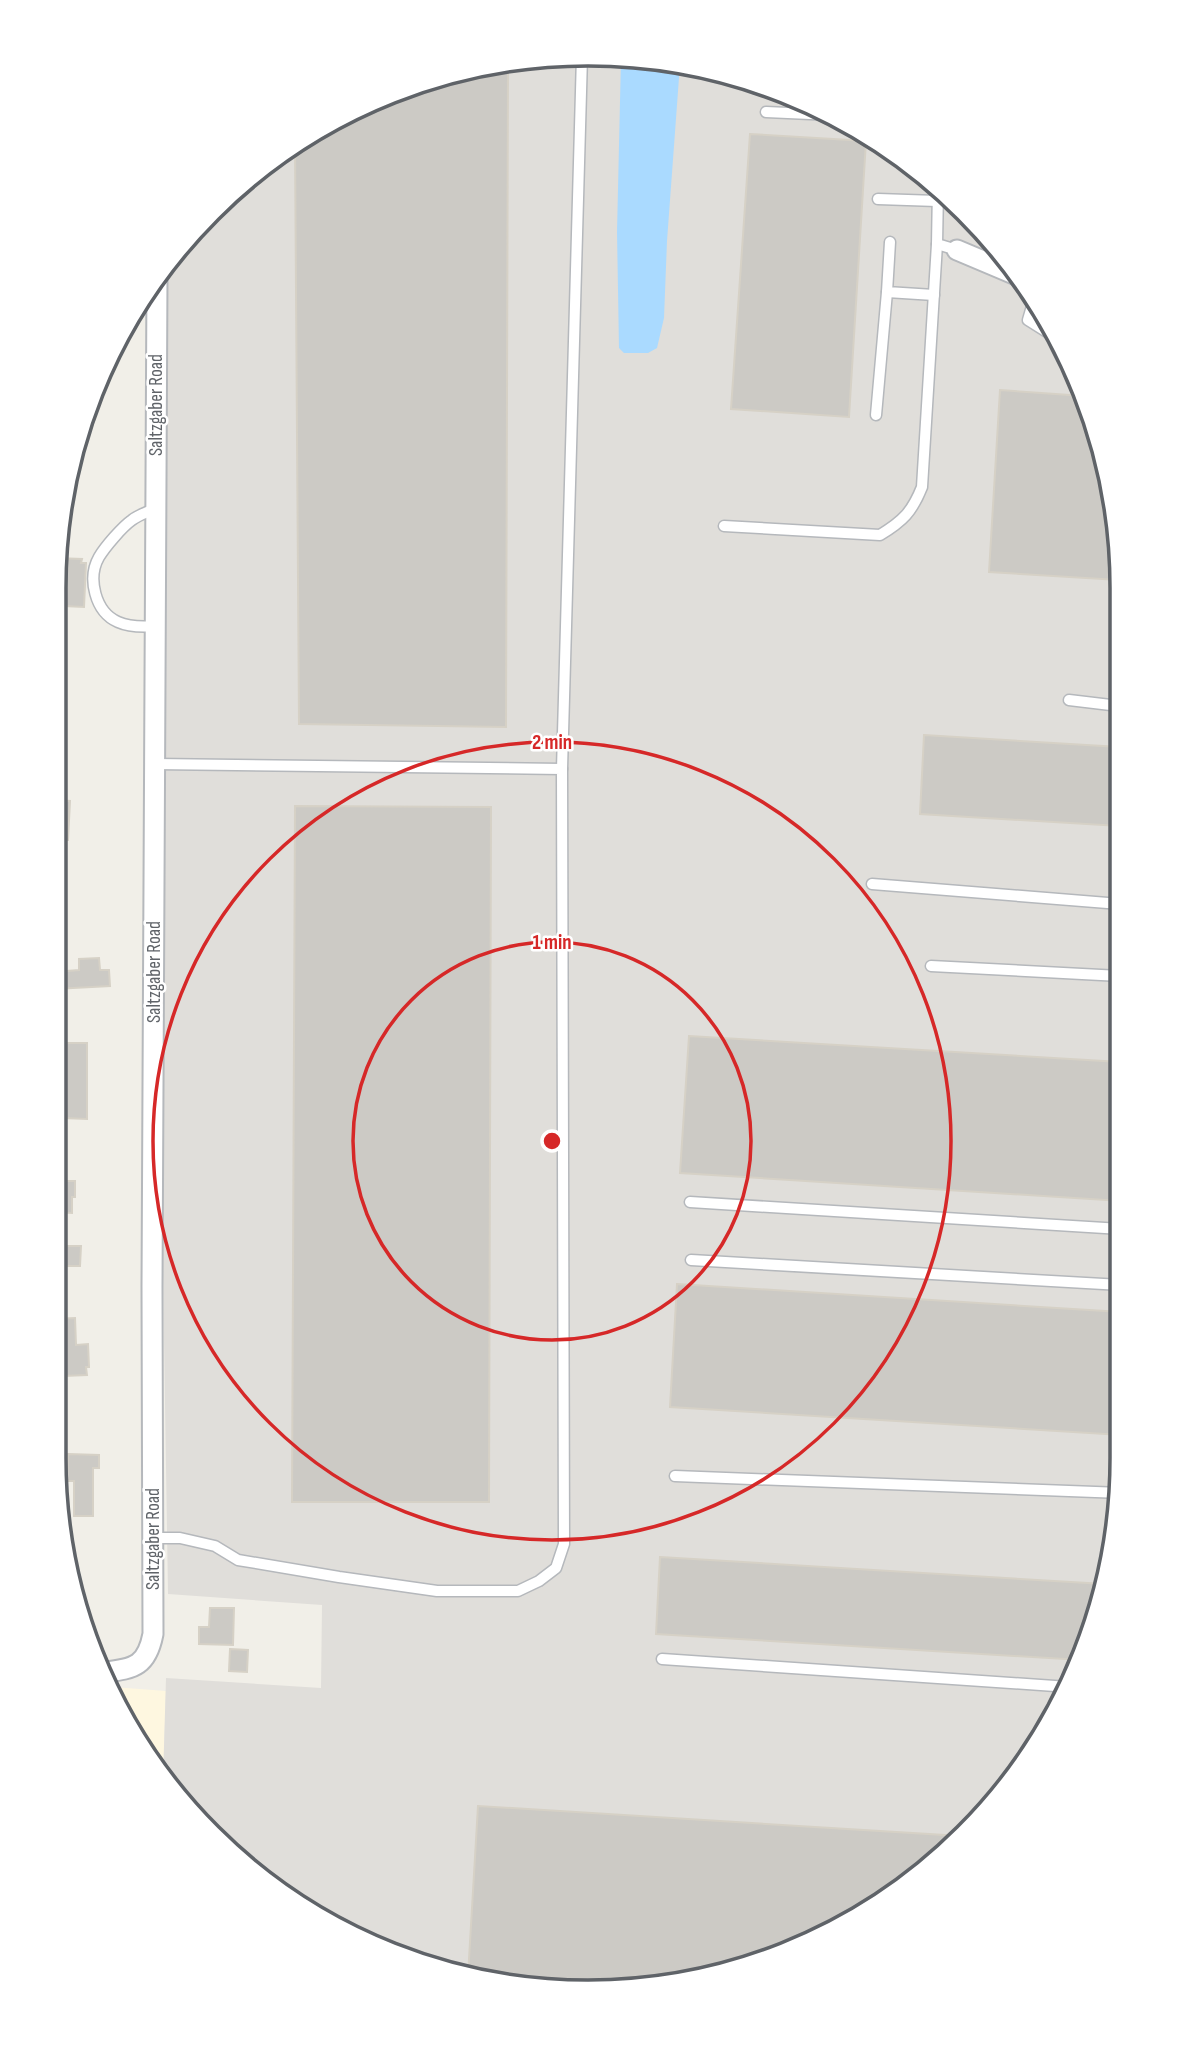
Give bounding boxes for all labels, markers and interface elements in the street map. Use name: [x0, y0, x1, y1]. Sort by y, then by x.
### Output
street label: Saltzgaber Road: [145, 354, 168, 456]
text: 2 min: [532, 730, 572, 755]
street label: Saltzgaber Road: [143, 921, 166, 1023]
text: 1 min: [532, 930, 572, 955]
centre of rings: [540, 1129, 564, 1153]
street label: Saltzgaber Road: [142, 1488, 165, 1590]

